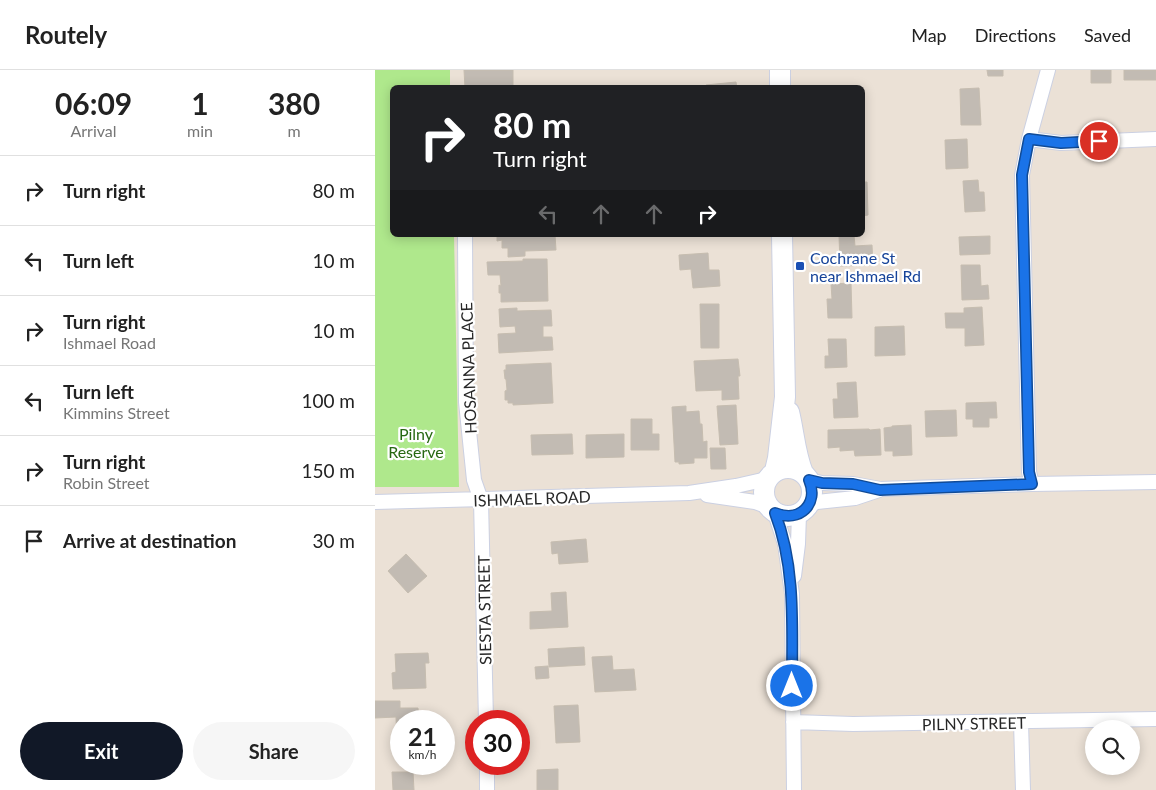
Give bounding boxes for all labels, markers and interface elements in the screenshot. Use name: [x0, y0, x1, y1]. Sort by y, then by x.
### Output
text: Routely: [25, 20, 107, 49]
text: Map: [911, 24, 947, 46]
text: Directions: [975, 24, 1056, 46]
text: Saved: [1084, 24, 1131, 46]
text: 06:09: [55, 85, 132, 121]
text: 1: [191, 85, 209, 121]
text: 380: [268, 85, 320, 121]
text: 80 m: [493, 103, 571, 145]
icon: right: [410, 105, 475, 170]
pin: [1078, 120, 1120, 162]
text: Arrival: [70, 121, 117, 140]
text: min: [187, 121, 213, 140]
text: m: [287, 121, 301, 140]
icon: arrive: [1085, 127, 1113, 155]
text: Turn right: [493, 145, 587, 172]
icon: right: [20, 177, 48, 205]
text: Turn right: [63, 179, 145, 202]
text: 80 m: [312, 179, 355, 202]
icon: left: [534, 200, 562, 228]
icon: ahead: [587, 200, 615, 228]
icon: ahead: [640, 200, 668, 228]
icon: right: [693, 200, 721, 228]
icon: left: [20, 247, 48, 275]
place label: Cochrane St near Ishmael Rd: [810, 248, 921, 285]
text: Turn left: [63, 249, 134, 272]
text: 10 m: [312, 249, 355, 272]
marker: Cochrane St near Ishmael Rd: [794, 260, 806, 272]
street label: HOSANNA PLACE: [456, 302, 480, 434]
text: Turn right: [63, 310, 145, 333]
icon: right: [20, 317, 48, 345]
text: 10 m: [312, 319, 355, 342]
text: Ishmael Road: [63, 333, 156, 352]
text: Turn left: [63, 380, 134, 403]
icon: left: [20, 387, 48, 415]
text: 100 m: [301, 389, 355, 412]
text: Kimmins Street: [63, 403, 170, 422]
park label: Pilny Reserve: [388, 424, 444, 461]
text: Turn right: [63, 450, 145, 473]
icon: right: [20, 457, 48, 485]
text: 150 m: [301, 459, 355, 482]
text: Robin Street: [63, 473, 150, 492]
street label: ISHMAEL ROAD: [473, 486, 591, 510]
icon: arrive: [20, 527, 48, 555]
text: Arrive at destination: [63, 529, 236, 552]
text: 30 m: [312, 529, 355, 552]
street label: SIESTA STREET: [474, 554, 494, 665]
position arrow: [765, 659, 817, 711]
speed limit sign: 30: [465, 710, 530, 775]
street label: PILNY STREET: [922, 713, 1027, 733]
map controls: [1085, 720, 1140, 775]
button: search: [1085, 720, 1140, 775]
text: 21: [408, 721, 437, 751]
button: Exit: [20, 722, 183, 780]
button: Share: [193, 722, 355, 780]
text: km/h: [408, 747, 437, 762]

